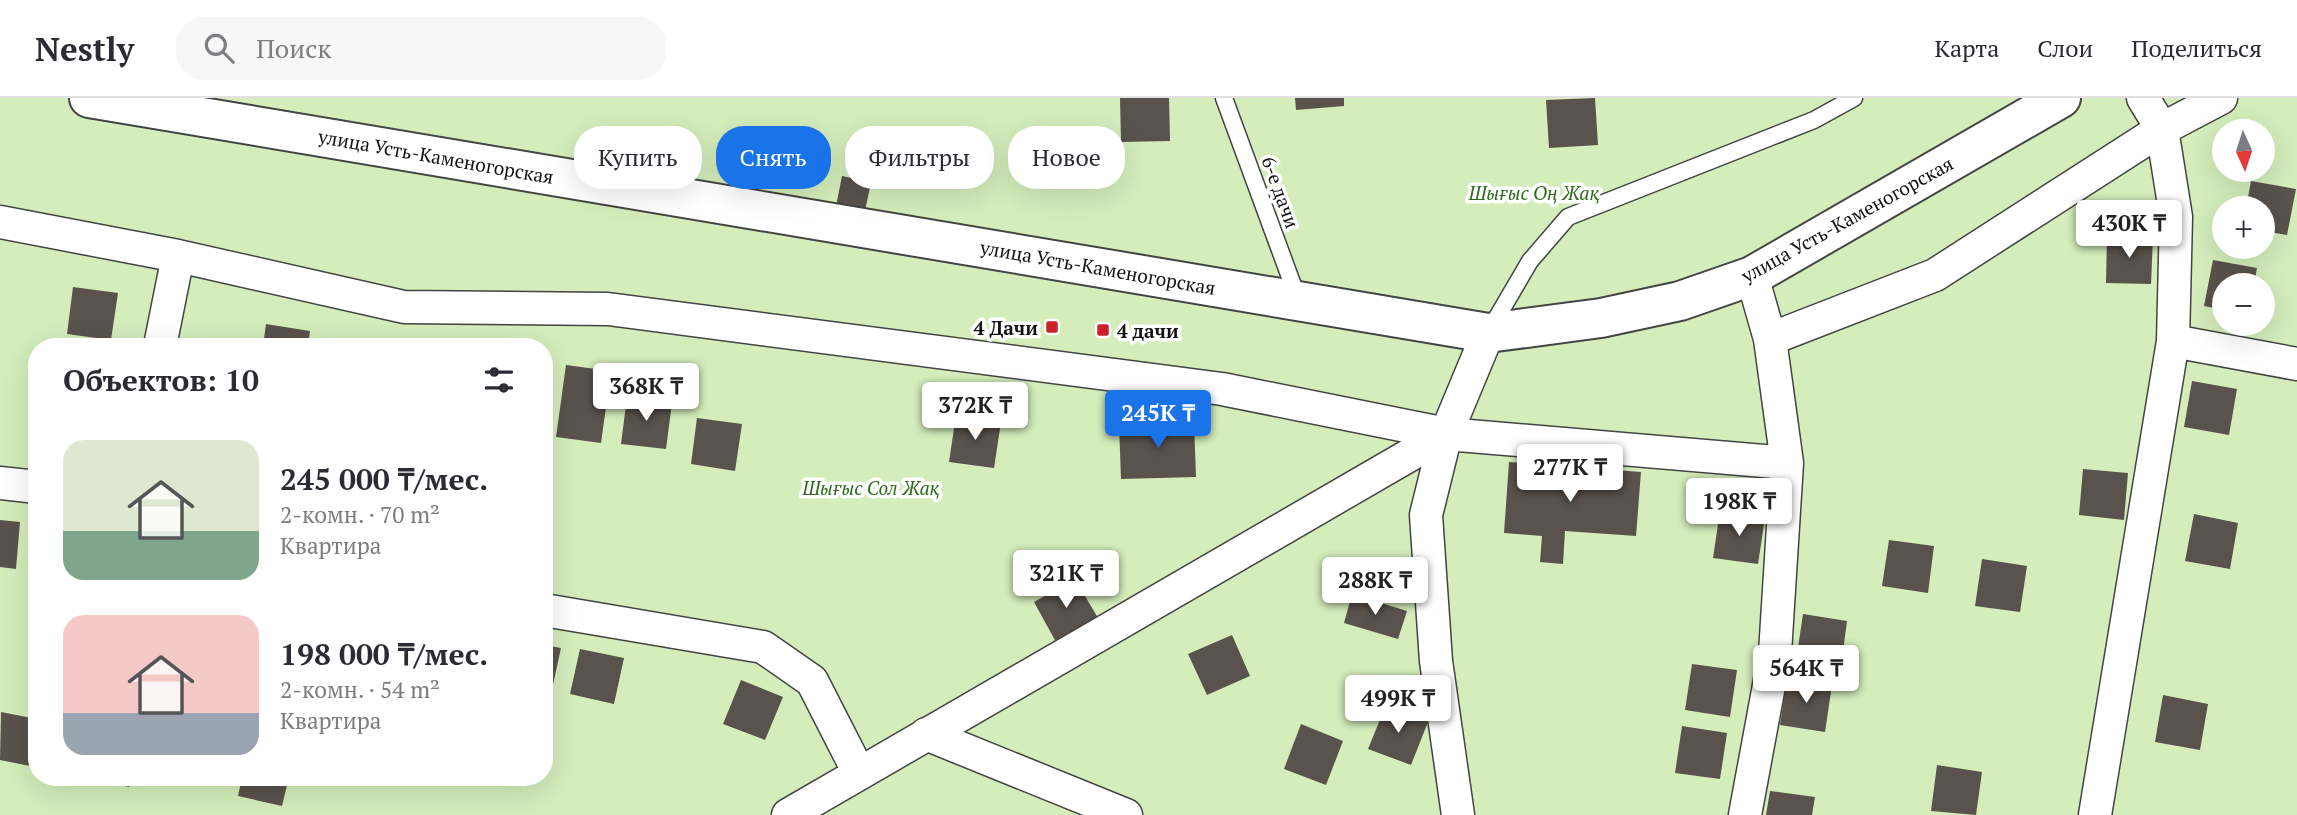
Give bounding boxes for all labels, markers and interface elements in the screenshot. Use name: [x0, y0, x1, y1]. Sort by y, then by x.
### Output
search box: [176, 17, 666, 80]
text: Nestly: [35, 27, 134, 70]
icon: search: [200, 29, 238, 67]
text: Поиск: [256, 31, 331, 65]
text: Карта: [1934, 32, 1999, 64]
text: Слои: [2037, 32, 2093, 64]
text: Поделиться: [2131, 32, 2262, 64]
north arrow: [2212, 119, 2275, 182]
map controls: [2212, 119, 2275, 336]
street label: улица Усть-Каменогорская: [315, 123, 556, 189]
chip: Купить: [574, 126, 702, 189]
chip: Снять: [716, 126, 831, 189]
chip: Фильтры: [845, 126, 994, 189]
chip: Новое: [1008, 126, 1125, 189]
street label: улица Усть-Каменогорская: [1736, 150, 1957, 288]
street label: 6-е дачи: [1256, 153, 1306, 231]
park label: Шығыс Оң Жақ: [1468, 180, 1599, 205]
button: +: [2212, 196, 2275, 259]
pin: 430K ₸: [2072, 200, 2186, 260]
text: 430K ₸: [2092, 207, 2166, 238]
street label: улица Усть-Каменогорская: [977, 234, 1218, 300]
button: −: [2212, 273, 2275, 336]
place label: 4 Дачи: [974, 315, 1038, 340]
place label: 4 дачи: [1117, 318, 1179, 343]
marker: 4 Дачи: [1044, 319, 1060, 335]
marker: 4 дачи: [1095, 322, 1111, 338]
text: Объектов: 10: [63, 360, 259, 400]
icon: filters: [480, 361, 518, 399]
pin: 368K ₸: [589, 364, 703, 423]
text: 368K ₸: [609, 370, 683, 401]
pin: 372K ₸: [918, 382, 1032, 442]
text: 372K ₸: [938, 389, 1012, 420]
pin: 245K ₸: [1101, 390, 1215, 450]
text: 245K ₸: [1121, 397, 1195, 428]
pin: 277K ₸: [1513, 444, 1627, 504]
text: 277K ₸: [1533, 451, 1607, 482]
text: 245 000 ₸/мес.: [280, 459, 488, 499]
icon: home: [119, 468, 203, 552]
park label: Шығыс Сол Жақ: [801, 475, 940, 500]
pin: 198K ₸: [1682, 478, 1796, 538]
text: 198K ₸: [1702, 485, 1776, 516]
text: 2-комн. · 70 m²: [280, 499, 440, 530]
text: Квартира: [280, 530, 381, 561]
pin: 321K ₸: [1009, 550, 1123, 610]
text: 321K ₸: [1029, 557, 1103, 588]
pin: 288K ₸: [1318, 558, 1432, 617]
text: 288K ₸: [1338, 564, 1412, 595]
text: 198 000 ₸/мес.: [280, 634, 488, 674]
icon: home: [119, 643, 203, 727]
pin: 564K ₸: [1749, 646, 1863, 705]
text: 564K ₸: [1769, 652, 1843, 683]
text: 2-комн. · 54 m²: [280, 674, 440, 705]
pin: 499K ₸: [1341, 676, 1455, 735]
text: 499K ₸: [1361, 682, 1435, 713]
text: Квартира: [280, 705, 381, 736]

